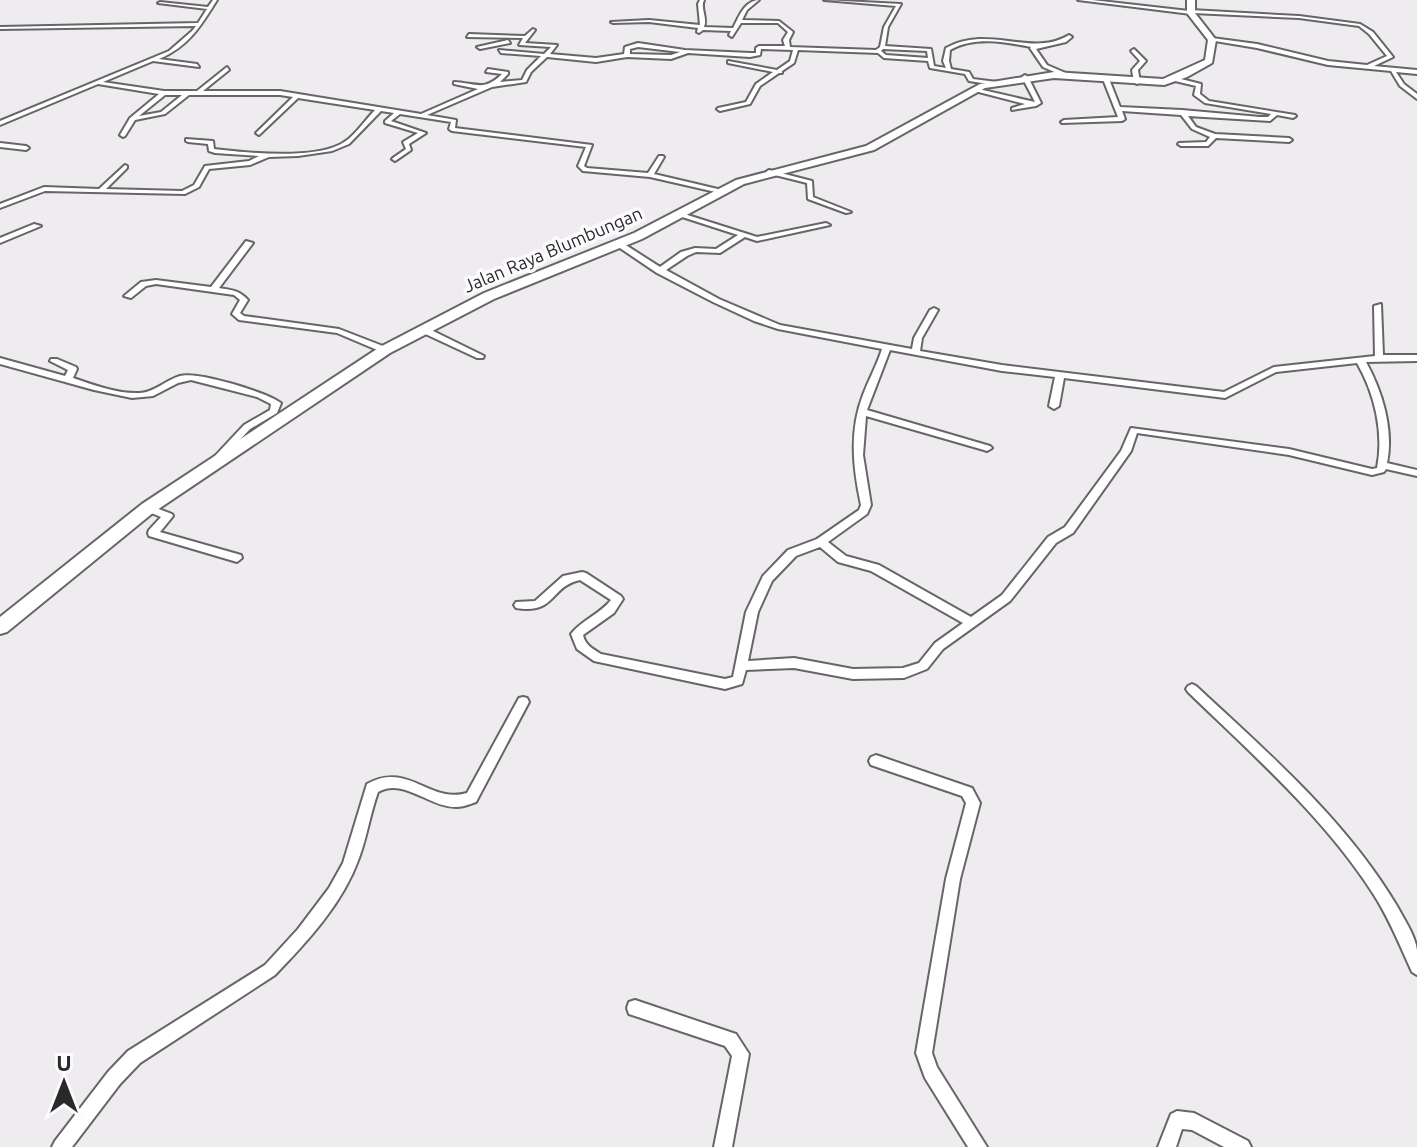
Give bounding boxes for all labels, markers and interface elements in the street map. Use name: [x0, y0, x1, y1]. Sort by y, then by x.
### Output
street label: Jalan Raya Blumbungan: [460, 202, 645, 296]
north arrow: [24, 1043, 104, 1123]
text: U: [56, 1050, 72, 1075]

